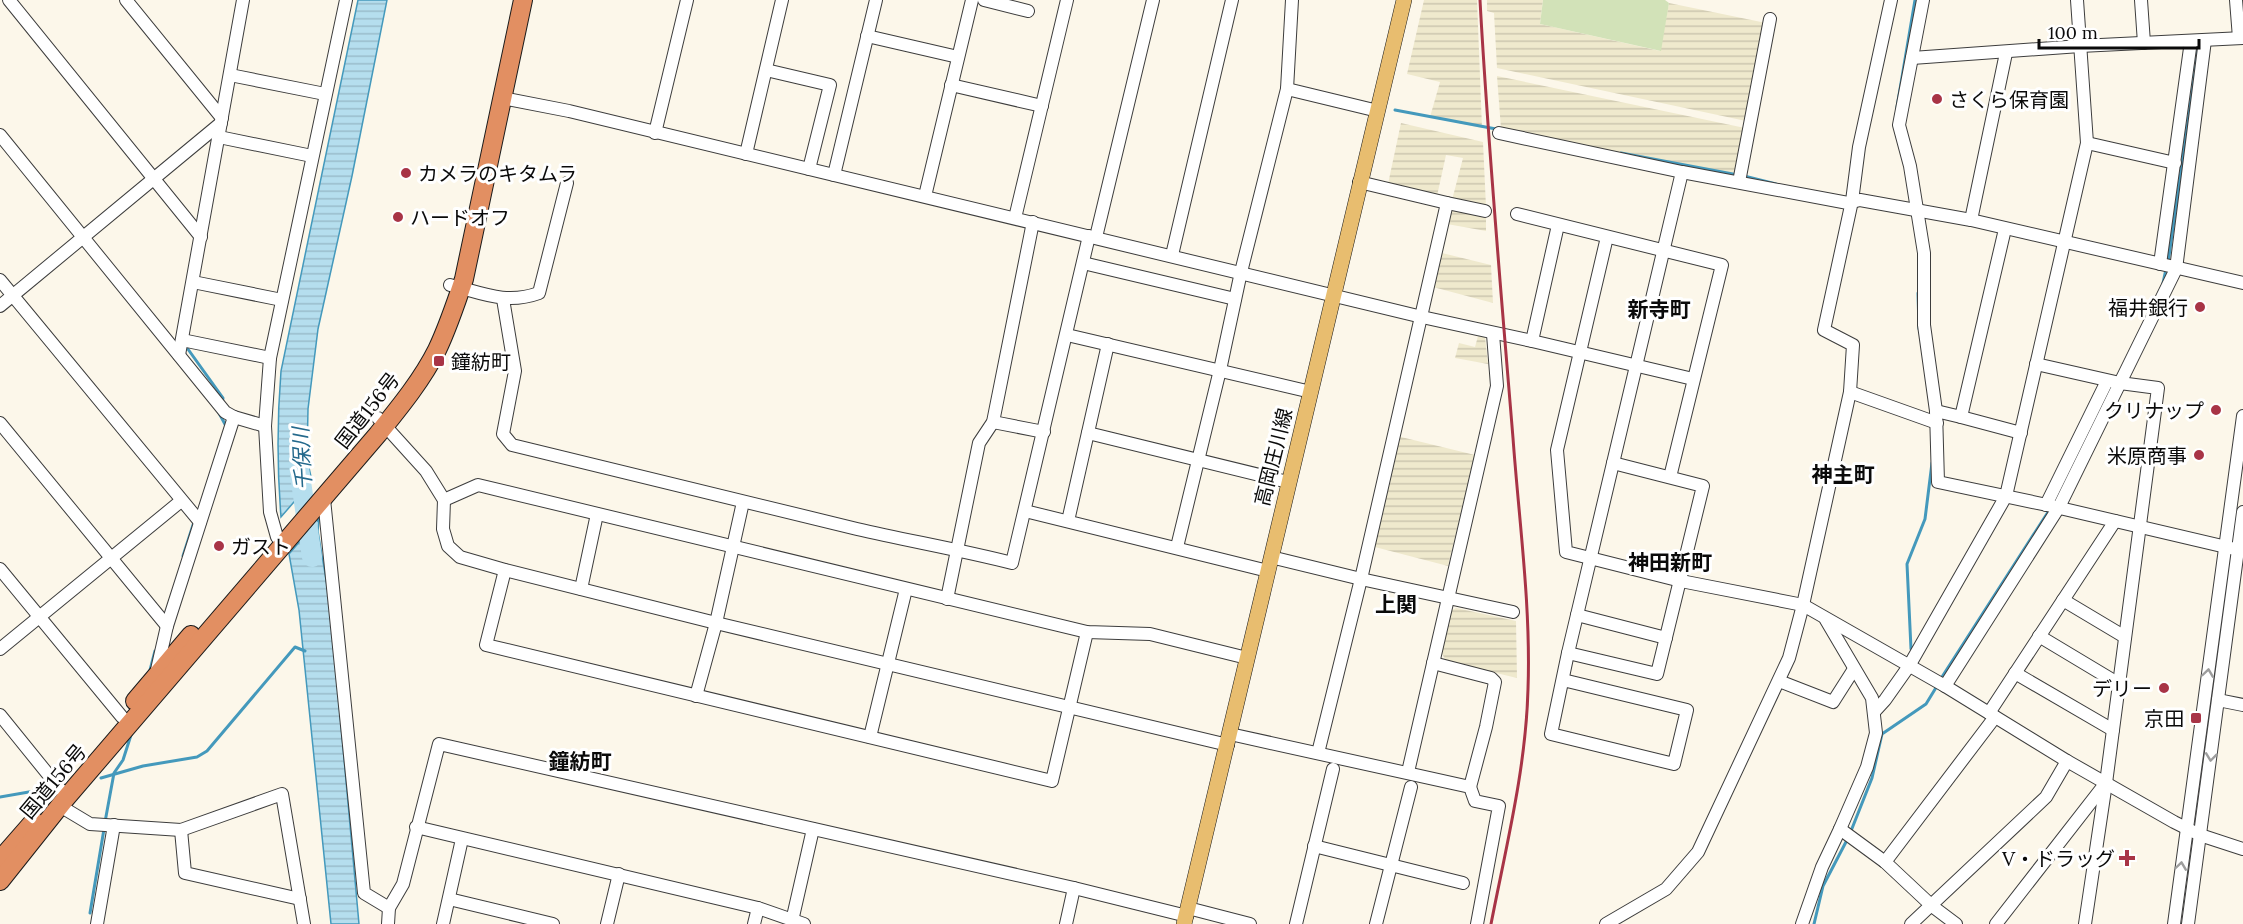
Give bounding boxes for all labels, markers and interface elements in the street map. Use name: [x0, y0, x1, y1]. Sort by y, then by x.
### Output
scale bar: [2039, 12, 2200, 50]
text: 100 m: [2048, 21, 2098, 44]
place label: さくら保育園: [1949, 87, 2069, 112]
marker: さくら保育園: [1930, 92, 1944, 106]
place label: カメラのキタムラ: [418, 161, 577, 186]
marker: カメラのキタムラ: [399, 166, 413, 180]
place label: ハードオフ: [410, 205, 510, 230]
marker: ハードオフ: [391, 210, 405, 224]
place label: 福井銀行: [2108, 295, 2188, 320]
district label: 新寺町: [1628, 296, 1691, 323]
marker: 福井銀行: [2193, 300, 2207, 314]
place label: 鐘紡町: [451, 349, 511, 374]
marker: 鐘紡町: [432, 354, 446, 368]
street label: 国道156号: [330, 367, 404, 453]
place label: クリナップ: [2104, 398, 2204, 423]
marker: クリナップ: [2209, 403, 2223, 417]
street label: 高岡庄川線: [1249, 405, 1297, 509]
water label: 千保川: [287, 425, 317, 491]
place label: 米原商事: [2107, 443, 2187, 468]
marker: 米原商事: [2192, 448, 2206, 462]
district label: 神主町: [1812, 461, 1875, 488]
place label: ガスト: [231, 534, 291, 559]
marker: ガスト: [212, 539, 226, 553]
district label: 神田新町: [1628, 549, 1712, 576]
district label: 上関: [1375, 591, 1417, 618]
one-way arrow: [2202, 668, 2214, 677]
place label: デリー: [2092, 676, 2152, 701]
marker: デリー: [2157, 681, 2171, 695]
place label: 京田: [2144, 706, 2184, 731]
marker: 京田: [2189, 711, 2203, 725]
street label: 国道156号: [15, 739, 91, 823]
district label: 鐘紡町: [549, 748, 612, 775]
one-way arrow: [2205, 752, 2217, 762]
place label: V・ドラッグ: [2001, 846, 2115, 871]
marker: V・ドラッグ: [2120, 851, 2134, 865]
one-way arrow: [2175, 861, 2187, 871]

